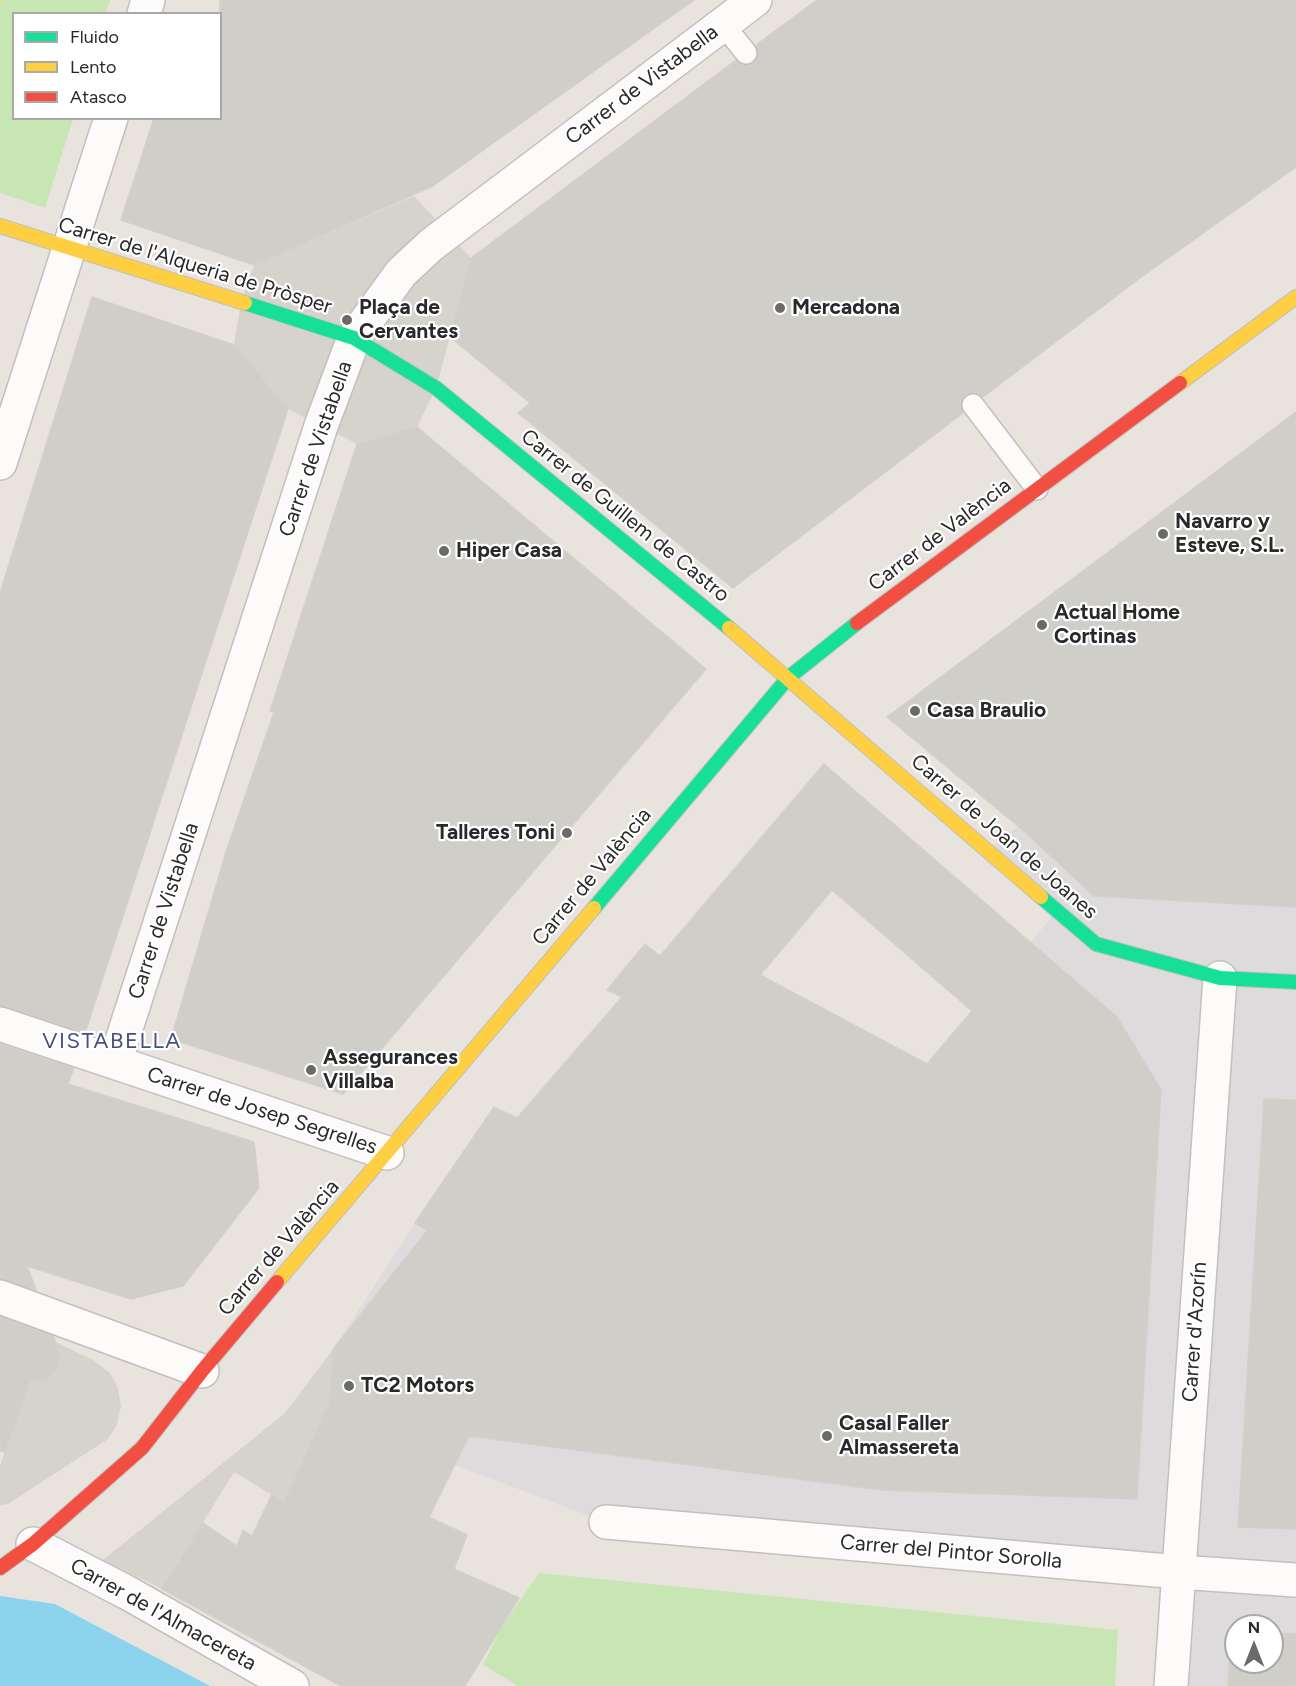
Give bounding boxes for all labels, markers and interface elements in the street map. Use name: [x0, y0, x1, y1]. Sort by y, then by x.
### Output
legend: [12, 12, 222, 120]
street label: Carrer de Vistabella: [561, 19, 723, 151]
text: Fluido: [70, 26, 119, 48]
text: Lento: [70, 56, 116, 78]
text: Atasco: [70, 86, 127, 108]
street label: Carrer de l'Alqueria de Pròsper: [55, 212, 335, 320]
place label: Plaça de Cervantes: [359, 295, 458, 345]
place label: Mercadona: [792, 295, 900, 321]
marker: Mercadona: [773, 301, 787, 315]
marker: Plaça de Cervantes: [340, 313, 354, 327]
street label: Carrer de Vistabella: [274, 358, 358, 540]
street label: Carrer de Guillem de Castro: [516, 424, 734, 608]
street label: Carrer de València: [864, 473, 1016, 597]
place label: Navarro y Esteve, S.L.: [1175, 509, 1284, 559]
marker: Navarro y Esteve, S.L.: [1156, 527, 1170, 541]
place label: Hiper Casa: [456, 538, 562, 564]
marker: Hiper Casa: [437, 544, 451, 558]
place label: Actual Home Cortinas: [1054, 600, 1180, 650]
marker: Actual Home Cortinas: [1035, 618, 1049, 632]
place label: Casa Braulio: [927, 698, 1046, 724]
marker: Casa Braulio: [908, 704, 922, 718]
street label: Carrer de Joan de Joanes: [906, 749, 1102, 925]
street label: Carrer de València: [527, 803, 657, 951]
street label: Carrer de Vistabella: [124, 819, 204, 1003]
place label: Talleres Toni: [436, 820, 555, 846]
marker: Talleres Toni: [560, 826, 574, 840]
district label: VISTABELLA: [42, 1029, 182, 1055]
place label: Assegurances Villalba: [323, 1045, 458, 1095]
street label: Carrer de Josep Segrelles: [144, 1062, 380, 1160]
marker: Assegurances Villalba: [304, 1063, 318, 1077]
street label: Carrer de València: [213, 1175, 345, 1321]
street label: Carrer d'Azorín: [1178, 1261, 1212, 1403]
place label: TC2 Motors: [361, 1373, 474, 1399]
marker: TC2 Motors: [342, 1379, 356, 1393]
place label: Casal Faller Almassereta: [839, 1411, 959, 1461]
marker: Casal Faller Almassereta: [820, 1429, 834, 1443]
street label: Carrer del Pintor Sorolla: [839, 1530, 1063, 1574]
street label: Carrer de l'Almacereta: [66, 1553, 260, 1677]
north arrow: [1224, 1614, 1284, 1674]
text: N: [1248, 1618, 1260, 1637]

